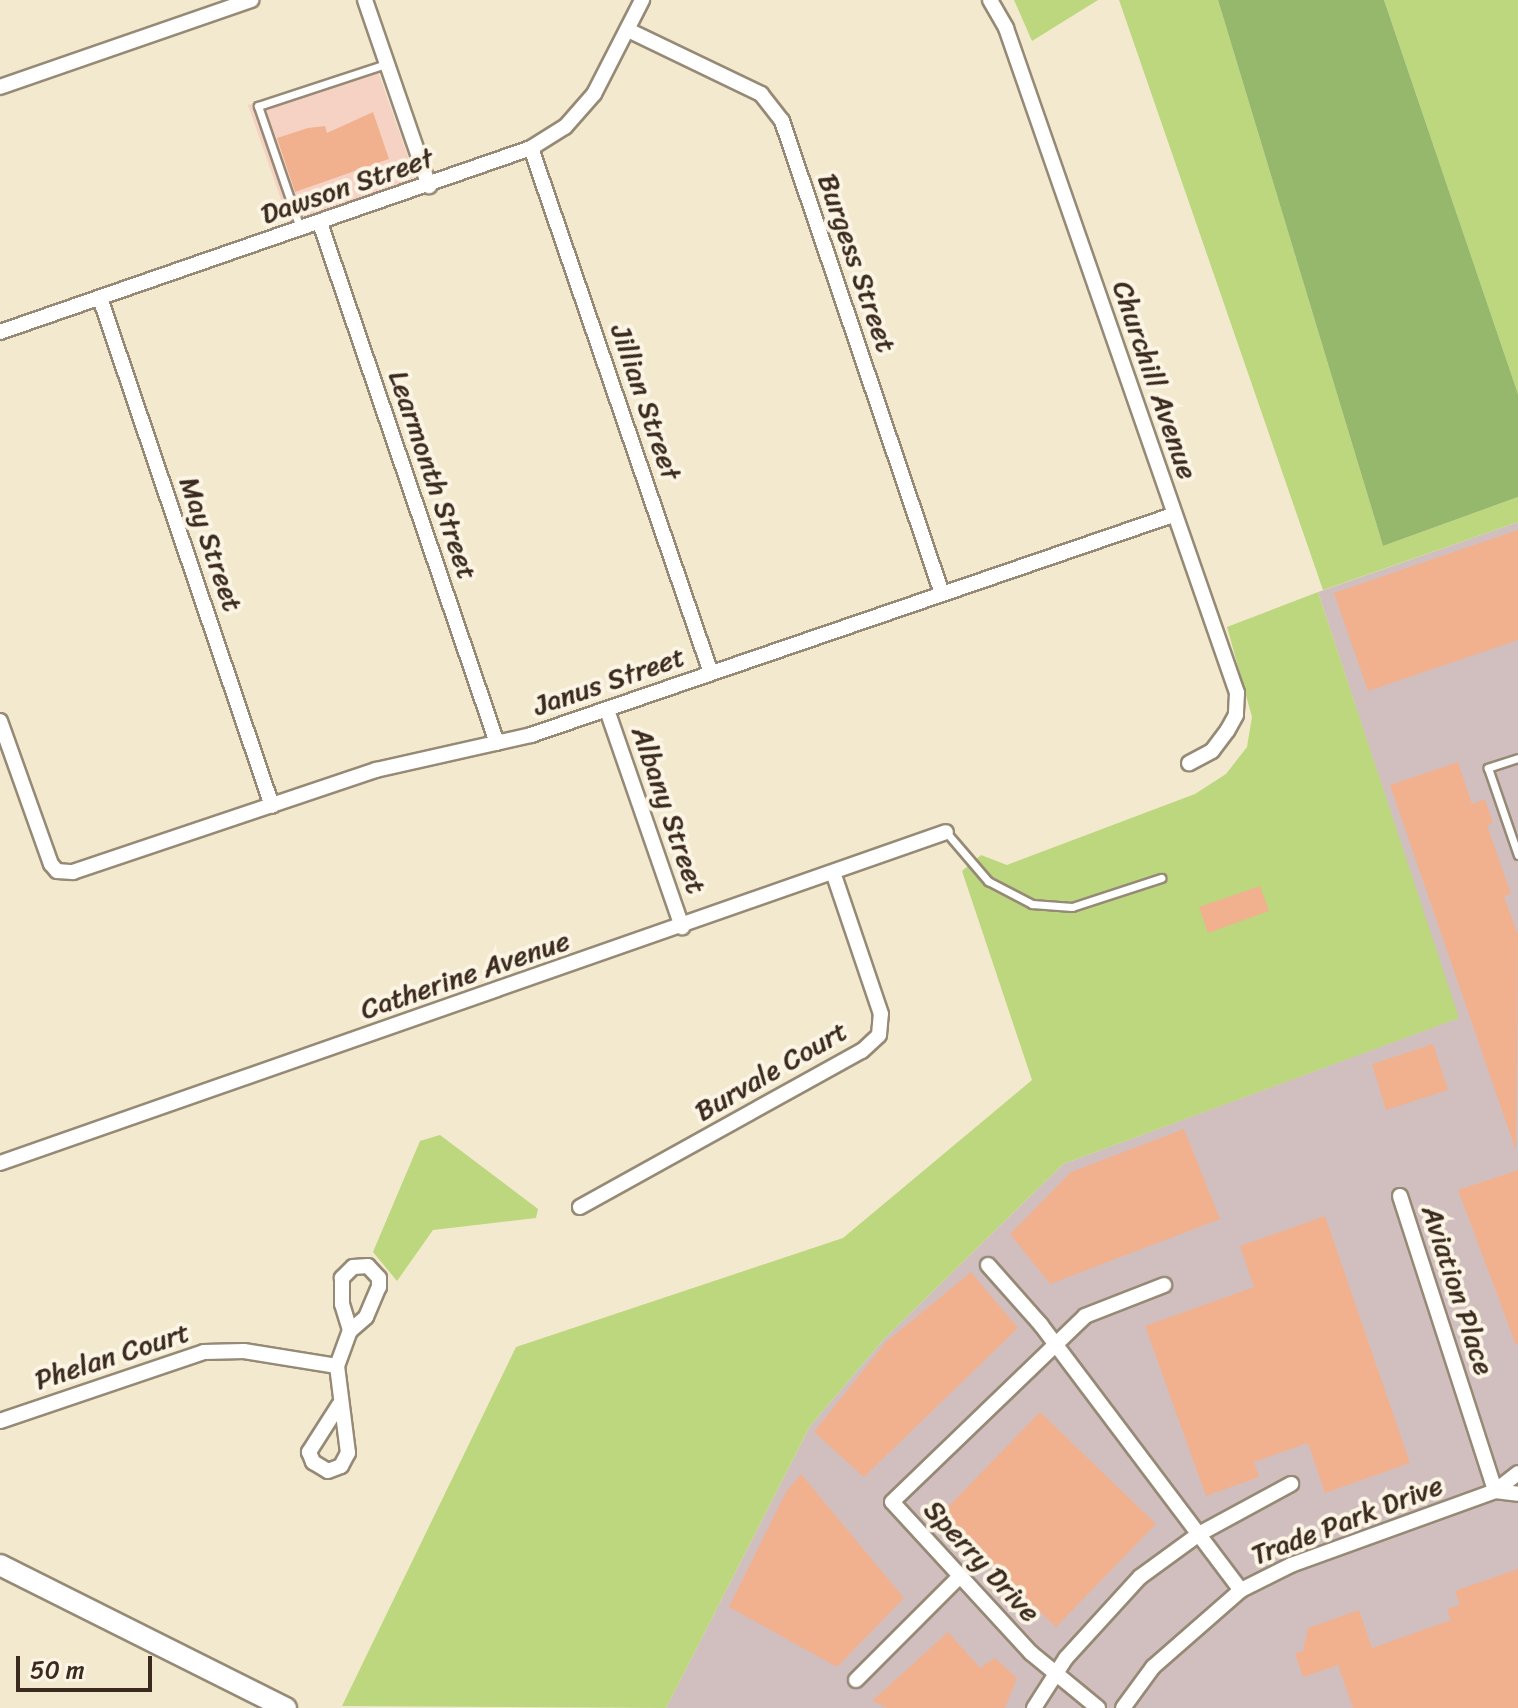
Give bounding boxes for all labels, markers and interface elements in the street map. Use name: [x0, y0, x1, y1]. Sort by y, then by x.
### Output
street label: Dawson Street: [256, 141, 438, 231]
street label: Burgess Street: [811, 170, 903, 356]
street label: Churchill Avenue: [1105, 276, 1205, 484]
street label: Jillian Street: [604, 320, 688, 484]
street label: Learmonth Street: [381, 366, 485, 584]
street label: May Street: [172, 472, 250, 616]
street label: Janus Street: [528, 639, 690, 723]
street label: Albany Street: [625, 722, 713, 898]
street label: Catherine Avenue: [356, 924, 574, 1026]
street label: Burvale Court: [689, 1014, 853, 1128]
street label: Aviation Place: [1415, 1201, 1501, 1379]
street label: Phelan Court: [30, 1315, 194, 1397]
street label: Trade Park Drive: [1246, 1468, 1448, 1572]
street label: Sperry Drive: [917, 1493, 1047, 1629]
scale bar: [20, 1640, 156, 1690]
text: 50 m: [30, 1649, 85, 1691]

